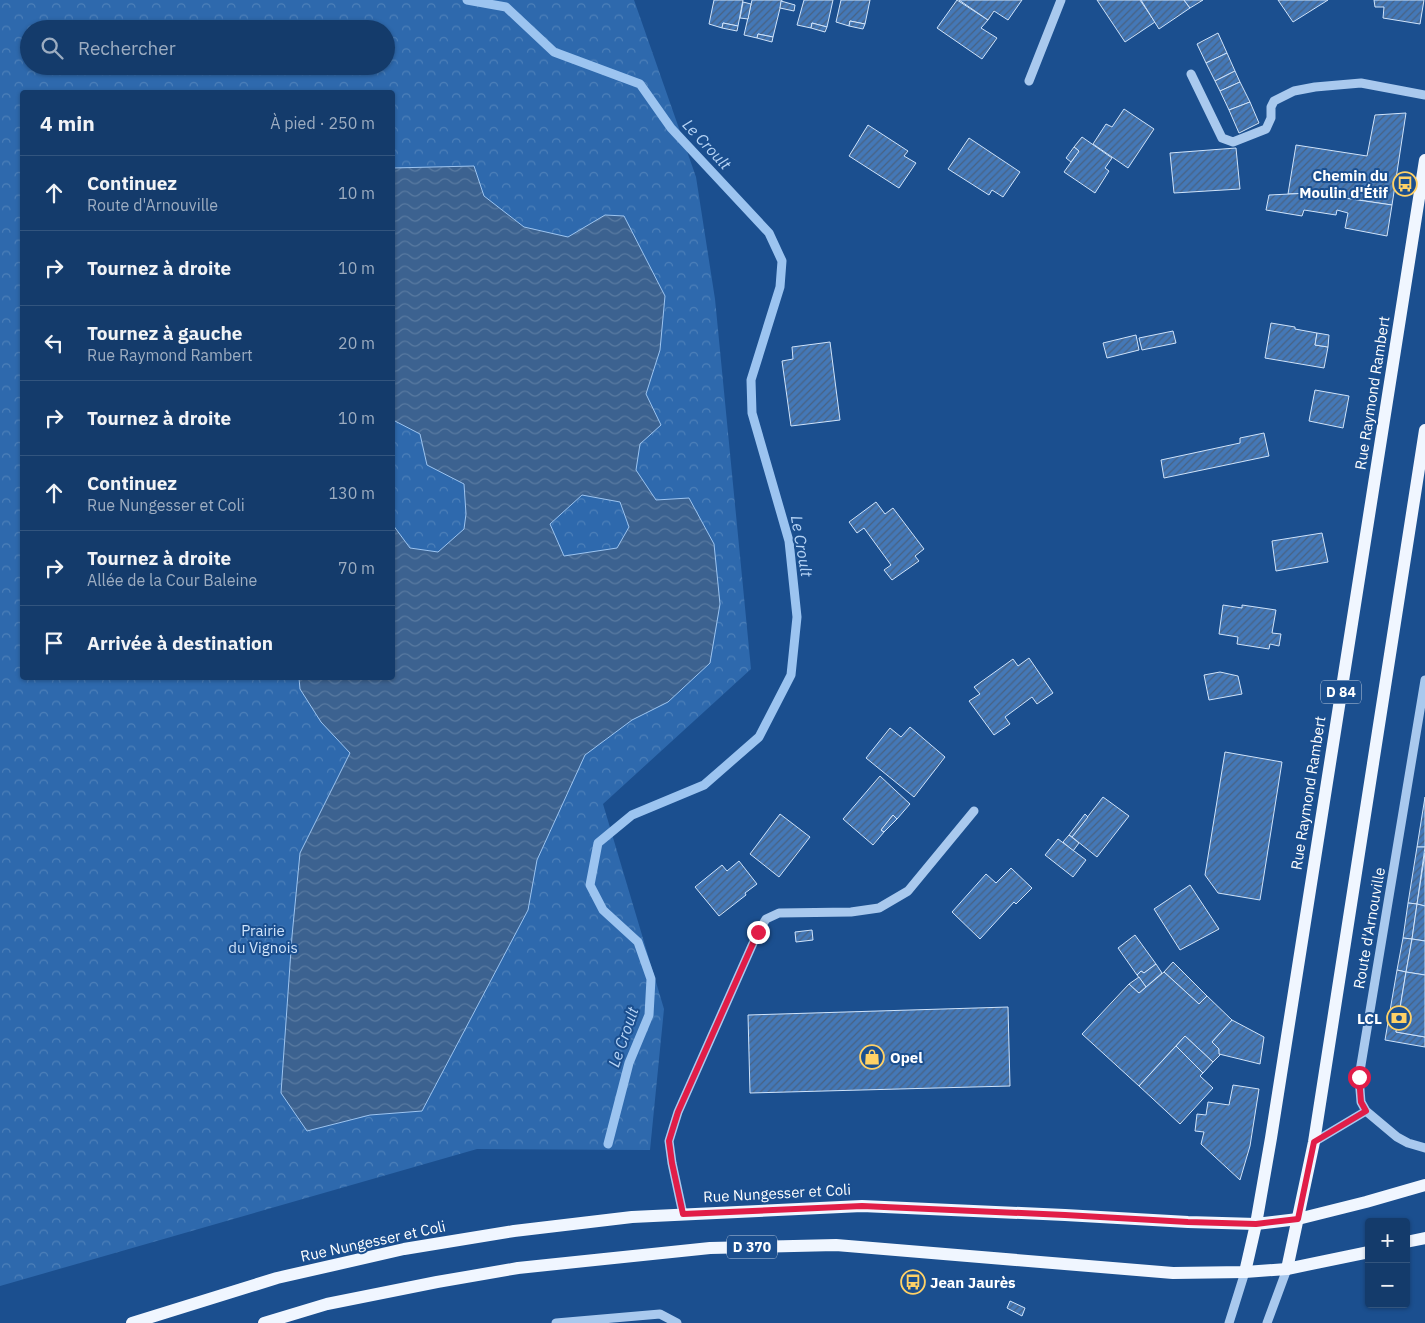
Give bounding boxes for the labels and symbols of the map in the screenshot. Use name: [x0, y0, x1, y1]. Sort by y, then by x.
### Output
water label: Le Croult: [679, 115, 736, 174]
place label: Chemin du Moulin d'Étif: [1299, 166, 1389, 202]
bus stop icon: Chemin du Moulin d'Étif: [1392, 171, 1418, 197]
street label: Rue Raymond Rambert: [1350, 315, 1394, 471]
water label: Le Croult: [787, 514, 817, 579]
road number: D 84: [1321, 680, 1361, 704]
street label: Rue Raymond Rambert: [1286, 715, 1330, 871]
street label: Route d'Arnouville: [1349, 866, 1389, 990]
park label: Prairie du Vignois: [228, 921, 298, 957]
route end: [747, 921, 770, 944]
water label: Le Croult: [603, 1004, 643, 1070]
bank icon: LCL: [1386, 1005, 1412, 1031]
place label: LCL: [1357, 1009, 1382, 1028]
shop icon: Opel: [859, 1044, 885, 1070]
place label: Opel: [890, 1048, 923, 1067]
route start: [1348, 1066, 1371, 1089]
street label: Rue Nungesser et Coli: [703, 1180, 851, 1206]
street label: Rue Nungesser et Coli: [299, 1216, 447, 1266]
road number: D 370: [727, 1236, 777, 1258]
bus stop icon: Jean Jaurès: [900, 1269, 926, 1295]
place label: Jean Jaurès: [930, 1273, 1016, 1292]

